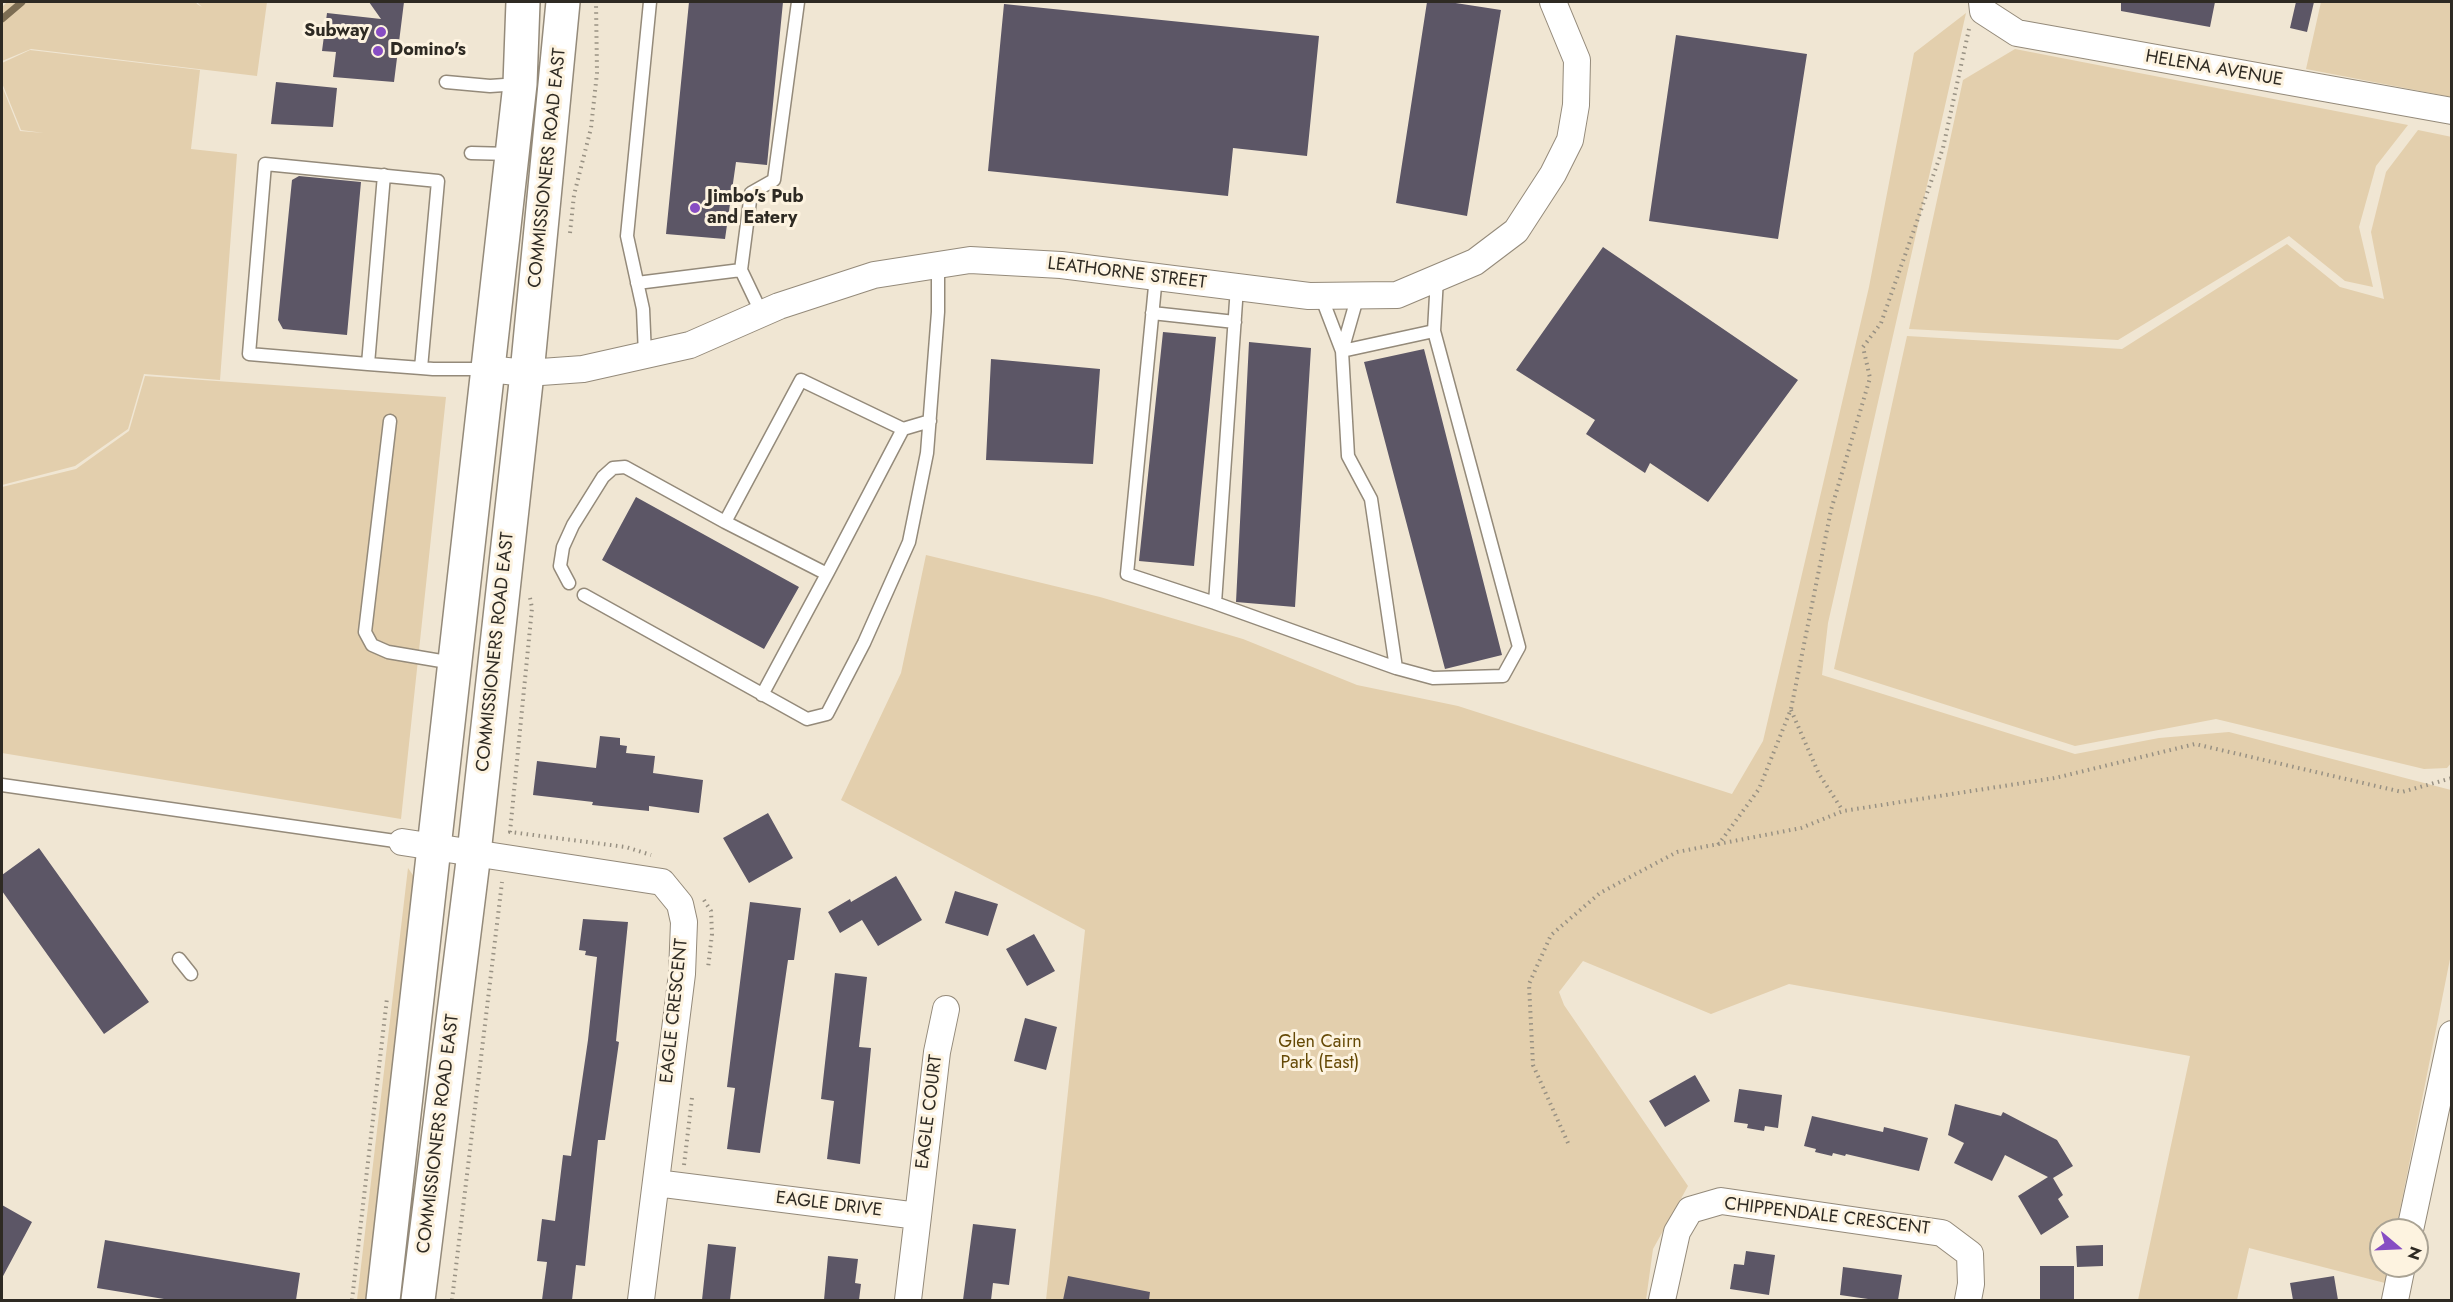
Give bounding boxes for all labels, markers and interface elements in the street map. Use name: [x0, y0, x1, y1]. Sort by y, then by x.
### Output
place label: Subway: [304, 21, 369, 43]
marker: Subway: [374, 25, 388, 39]
place label: Domino's: [390, 40, 466, 62]
marker: Domino's: [371, 44, 385, 58]
street label: HELENA AVENUE: [2144, 46, 2284, 92]
street label: COMMISSIONERS ROAD EAST: [525, 47, 571, 289]
place label: Jimbo's Pub and Eatery: [707, 187, 803, 230]
marker: Jimbo's Pub and Eatery: [688, 201, 702, 215]
street label: LEATHORNE STREET: [1046, 254, 1208, 294]
street label: COMMISSIONERS ROAD EAST: [473, 531, 519, 773]
street label: EAGLE CRESCENT: [657, 938, 693, 1084]
street label: COMMISSIONERS ROAD EAST: [414, 1013, 464, 1255]
park label: Glen Cairn Park (East): [1278, 1032, 1362, 1074]
street label: EAGLE COURT: [912, 1054, 948, 1170]
street label: EAGLE DRIVE: [775, 1188, 883, 1222]
street label: CHIPPENDALE CRESCENT: [1723, 1194, 1931, 1240]
north arrow: [2369, 1218, 2429, 1278]
text: N: [2402, 1244, 2428, 1263]

